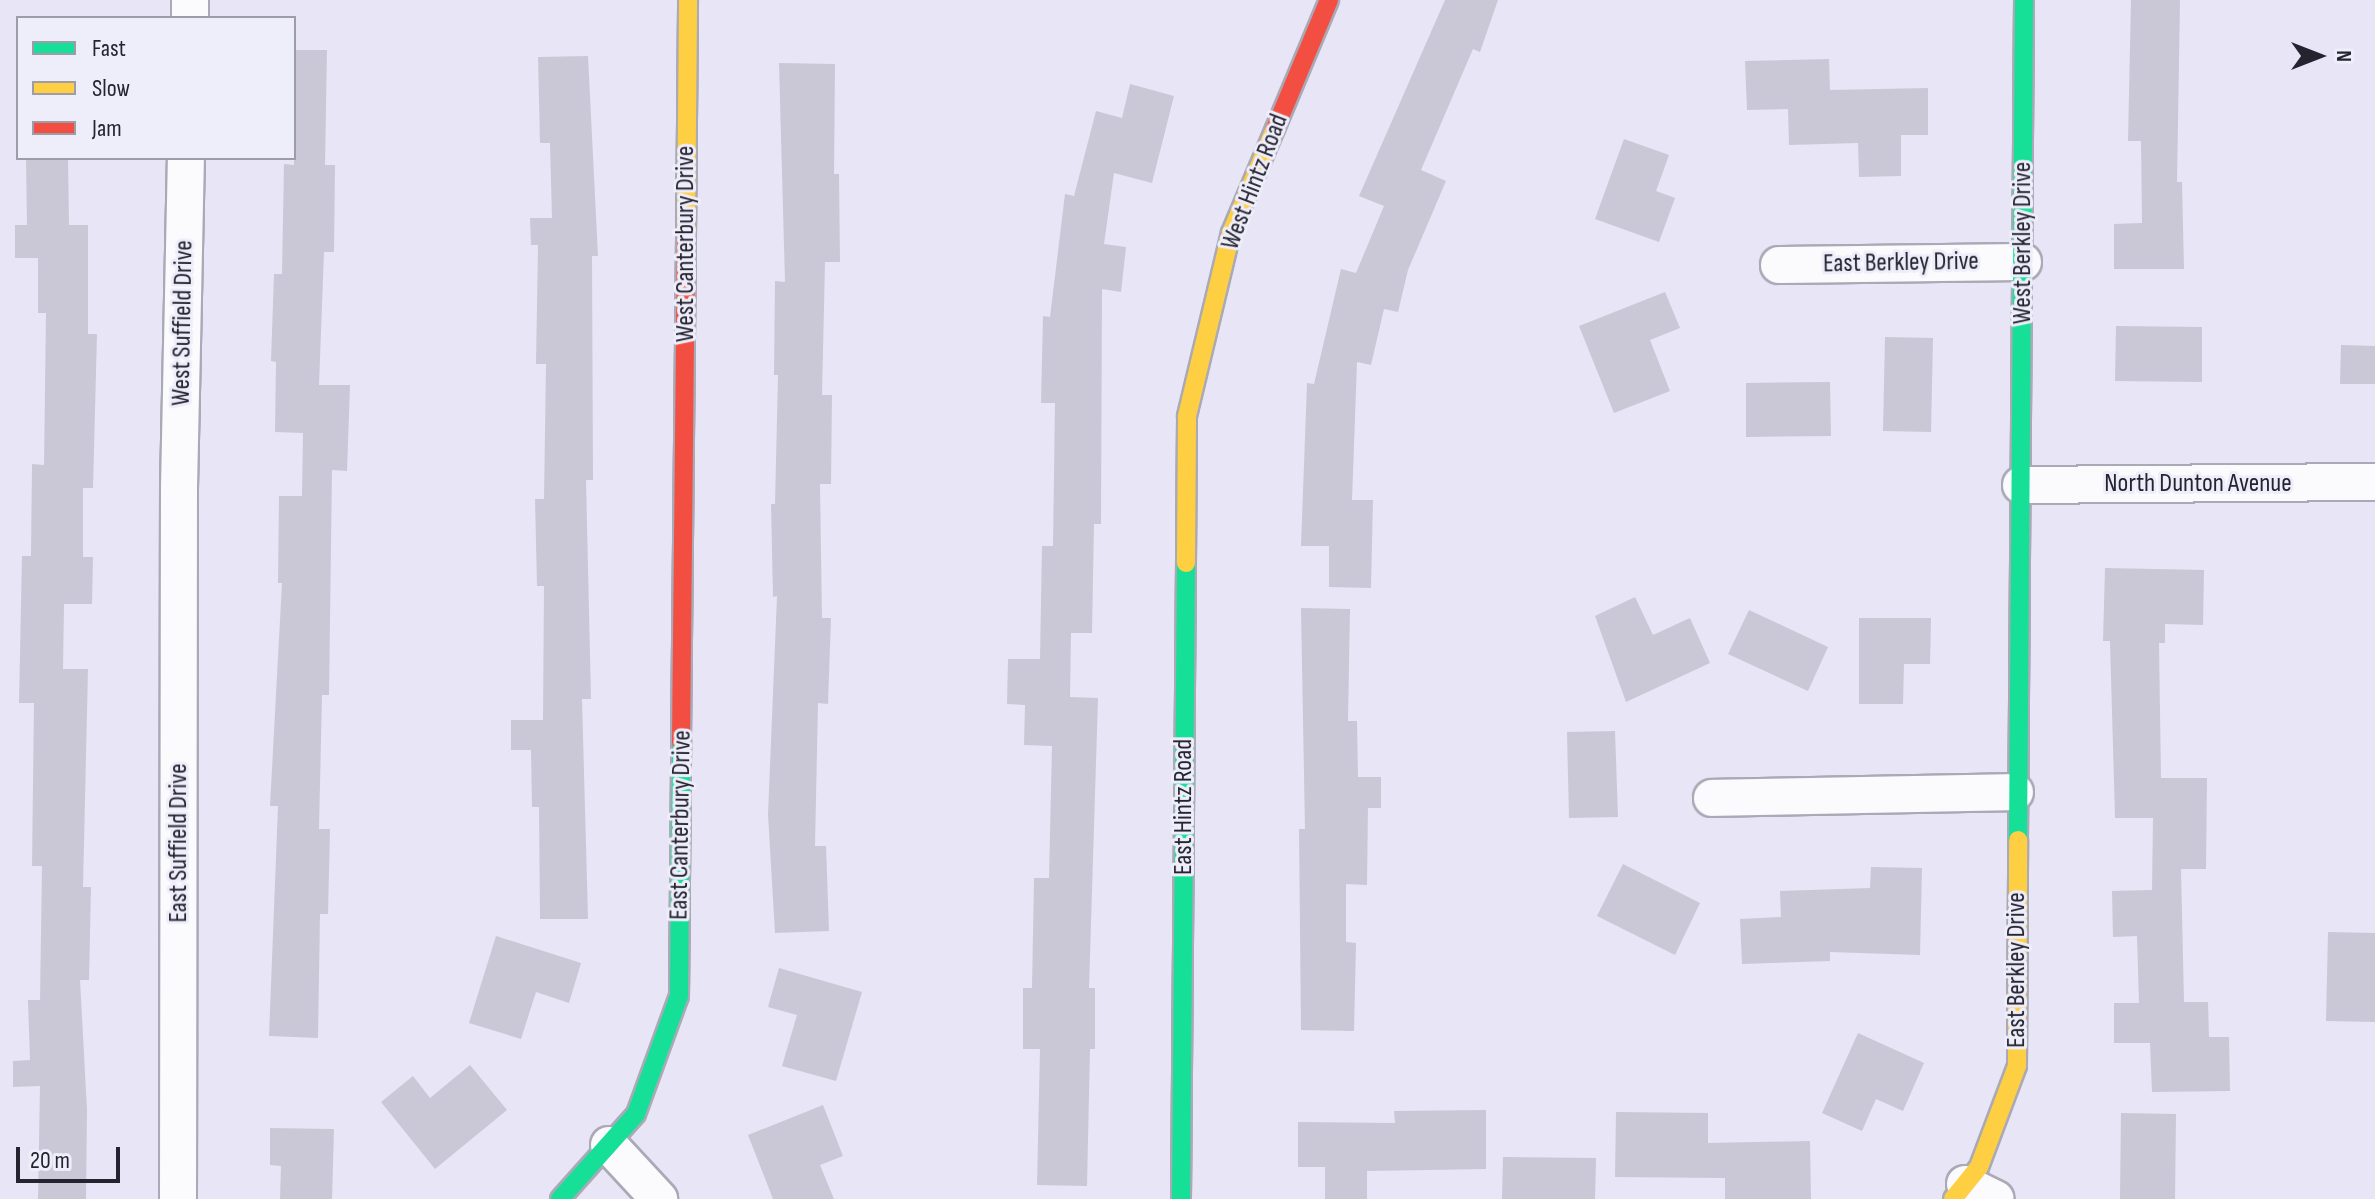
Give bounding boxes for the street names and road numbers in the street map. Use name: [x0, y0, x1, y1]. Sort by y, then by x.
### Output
street label: West Hintz Road: [1215, 110, 1295, 254]
street label: West Canterbury Drive: [670, 146, 702, 342]
street label: West Berkley Drive: [2007, 162, 2039, 324]
street label: West Suffield Drive: [166, 240, 200, 406]
street label: East Berkley Drive: [1823, 246, 1979, 280]
street label: North Dunton Avenue: [2104, 468, 2292, 500]
street label: East Canterbury Drive: [664, 730, 698, 920]
street label: East Hintz Road: [1168, 739, 1200, 875]
street label: East Suffield Drive: [163, 763, 195, 923]
street label: East Berkley Drive: [2001, 892, 2033, 1048]

